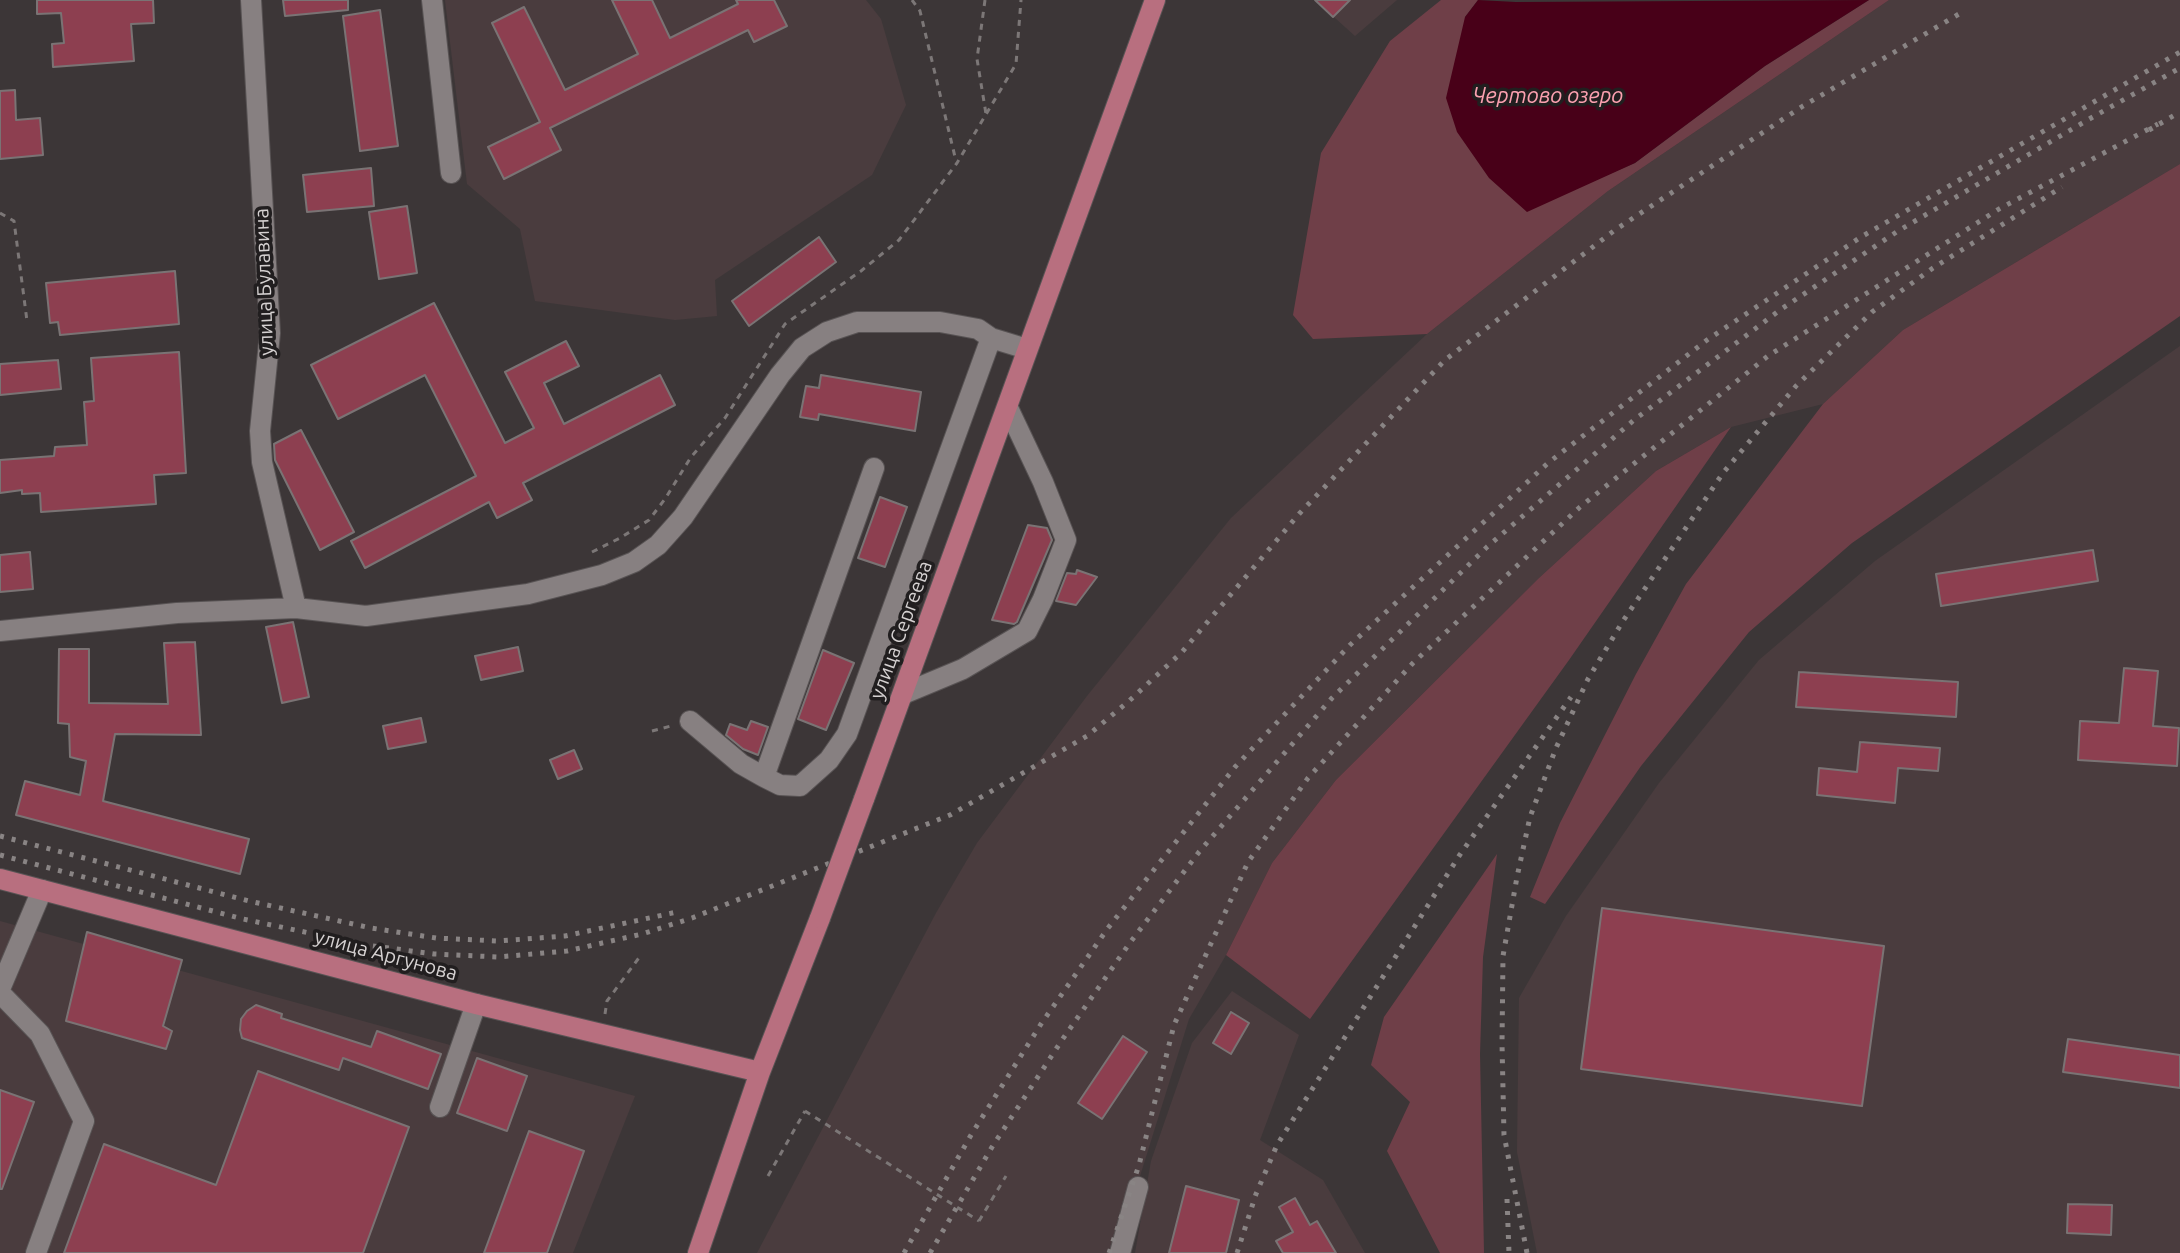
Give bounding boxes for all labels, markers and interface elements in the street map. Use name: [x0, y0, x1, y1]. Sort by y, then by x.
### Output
water label: Чертово озеро: [1473, 83, 1623, 109]
street label: улица Булавина: [249, 208, 279, 356]
street label: улица Сергеева: [865, 557, 937, 703]
street label: улица Аргунова: [312, 924, 460, 986]

